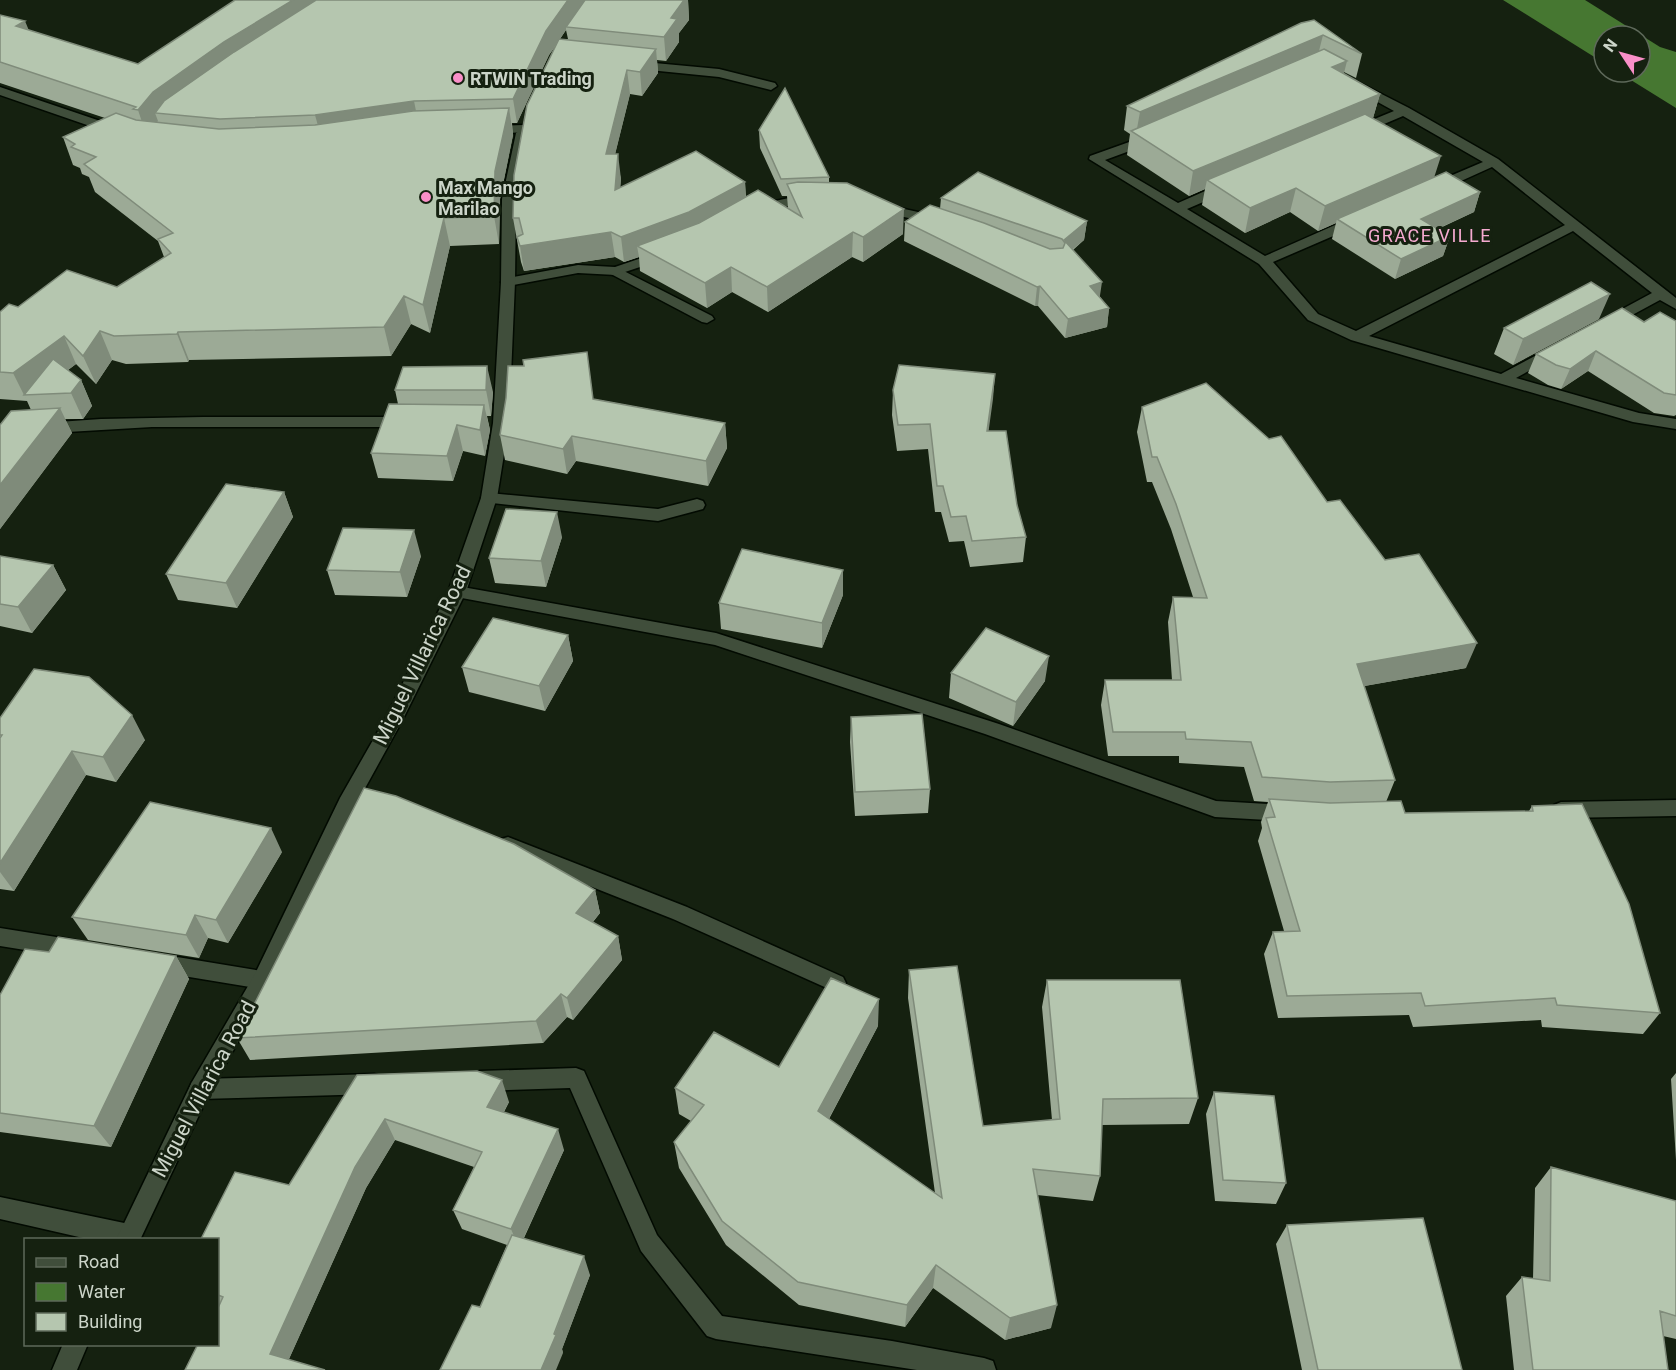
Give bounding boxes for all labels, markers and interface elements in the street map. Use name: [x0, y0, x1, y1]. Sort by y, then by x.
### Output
north arrow: [1592, 24, 1652, 84]
text: N: [1599, 35, 1621, 56]
place label: RTWIN Trading: [470, 68, 592, 89]
marker: RTWIN Trading: [451, 71, 465, 85]
place label: Max Mango Marilao: [438, 177, 533, 219]
marker: Max Mango Marilao: [419, 190, 433, 204]
district label: GRACE VILLE: [1368, 225, 1492, 246]
street label: Miguel Villarica Road: [368, 561, 476, 749]
street label: Miguel Villarica Road: [147, 997, 261, 1181]
legend: [24, 1238, 219, 1346]
text: Road: [78, 1251, 119, 1272]
text: Water: [78, 1281, 125, 1302]
text: Building: [78, 1311, 142, 1332]

